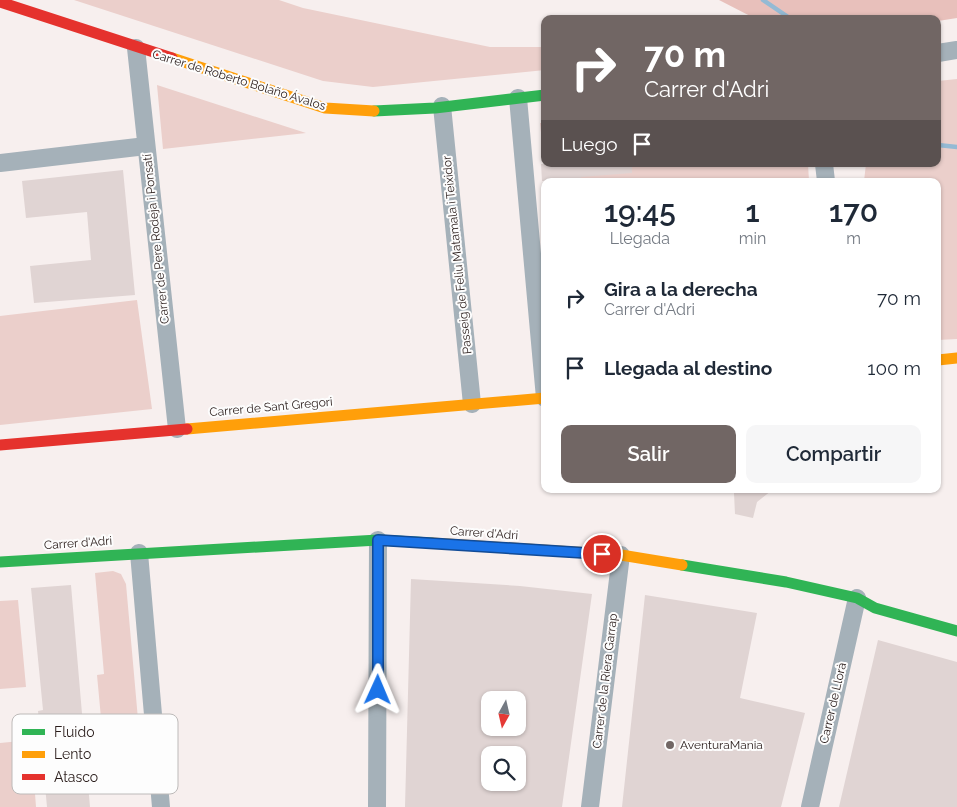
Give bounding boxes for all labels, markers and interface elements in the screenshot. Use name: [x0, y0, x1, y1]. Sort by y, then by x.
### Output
text: 70 m: [644, 34, 726, 75]
icon: right: [561, 35, 626, 100]
street label: Carrer de Roberto Bolaño Ávalos: [151, 47, 328, 113]
text: Carrer d'Adri: [644, 76, 769, 102]
icon: arrive: [628, 130, 656, 158]
text: Luego: [561, 133, 618, 155]
street label: Carrer de Pere Rodeja i Ponsatí: [140, 153, 172, 325]
street label: Passeig de Feliu Matamala i Teixidor: [440, 154, 474, 355]
text: 19:45: [604, 194, 676, 229]
text: 1: [745, 194, 760, 229]
text: 170: [829, 194, 878, 229]
text: Llegada: [610, 229, 670, 248]
text: min: [739, 229, 766, 248]
text: m: [846, 229, 861, 248]
text: Gira a la derecha: [604, 278, 758, 300]
icon: right: [561, 284, 589, 312]
text: 70 m: [877, 287, 921, 309]
text: Carrer d'Adri: [604, 300, 695, 319]
icon: arrive: [561, 354, 589, 382]
text: Llegada al destino: [604, 357, 772, 379]
text: 100 m: [867, 357, 921, 379]
street label: Carrer de Sant Gregori: [209, 395, 333, 419]
button: Salir: [561, 425, 736, 483]
button: Compartir: [746, 425, 921, 483]
street label: Carrer d'Adri: [449, 524, 519, 542]
pin: [581, 533, 623, 575]
street label: Carrer d'Adri: [43, 534, 113, 552]
icon: arrive: [588, 540, 616, 568]
street label: Carrer de la Riera Garrap: [590, 613, 620, 749]
street label: Carrer de Llorà: [817, 661, 849, 745]
position arrow: [351, 663, 403, 715]
north arrow: [481, 691, 526, 736]
map controls: [481, 691, 526, 791]
legend: [12, 714, 178, 794]
text: Fluido: [54, 724, 94, 740]
place label: AventuraMania: [680, 738, 763, 752]
marker: AventuraMania: [664, 739, 676, 751]
text: Lento: [54, 746, 91, 762]
button: search: [481, 746, 526, 791]
text: Atasco: [54, 769, 98, 785]

